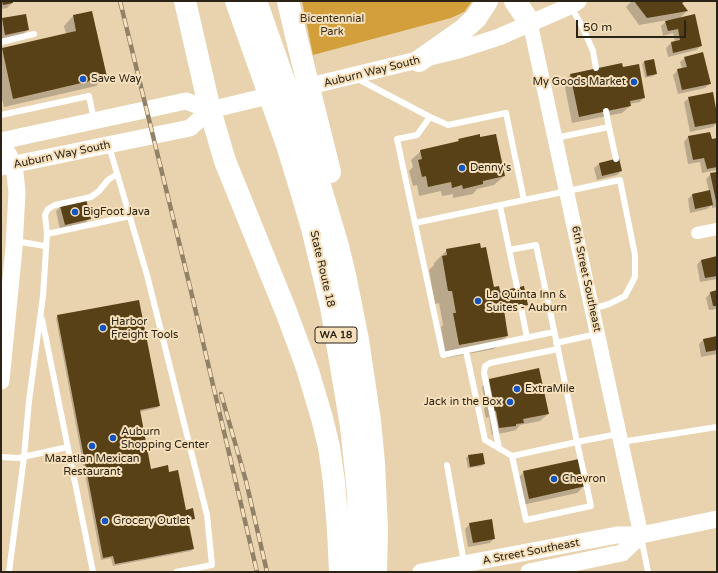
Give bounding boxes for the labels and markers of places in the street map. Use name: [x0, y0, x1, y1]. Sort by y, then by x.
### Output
place label: Save Way: [91, 72, 141, 86]
marker: Save Way: [78, 74, 88, 84]
place label: My Goods Market: [533, 75, 626, 89]
marker: My Goods Market: [629, 77, 639, 87]
place label: Denny's: [470, 161, 511, 175]
marker: Denny's: [457, 163, 467, 173]
place label: BigFoot Java: [83, 205, 150, 219]
marker: BigFoot Java: [70, 207, 80, 217]
place label: La Quinta Inn & Suites - Auburn: [486, 288, 567, 314]
marker: La Quinta Inn & Suites - Auburn: [473, 296, 483, 306]
place label: Harbor Freight Tools: [111, 315, 178, 341]
marker: Harbor Freight Tools: [98, 323, 108, 333]
place label: ExtraMile: [525, 382, 575, 396]
marker: ExtraMile: [512, 384, 522, 394]
place label: Jack in the Box: [424, 395, 502, 409]
marker: Jack in the Box: [505, 397, 515, 407]
place label: Auburn Shopping Center: [121, 425, 209, 451]
marker: Auburn Shopping Center: [108, 433, 118, 443]
marker: Mazatlan Mexican Restaurant: [87, 441, 97, 451]
place label: Mazatlan Mexican Restaurant: [44, 452, 140, 478]
place label: Chevron: [562, 472, 606, 486]
marker: Chevron: [549, 474, 559, 484]
place label: Grocery Outlet: [113, 514, 190, 528]
marker: Grocery Outlet: [100, 516, 110, 526]

